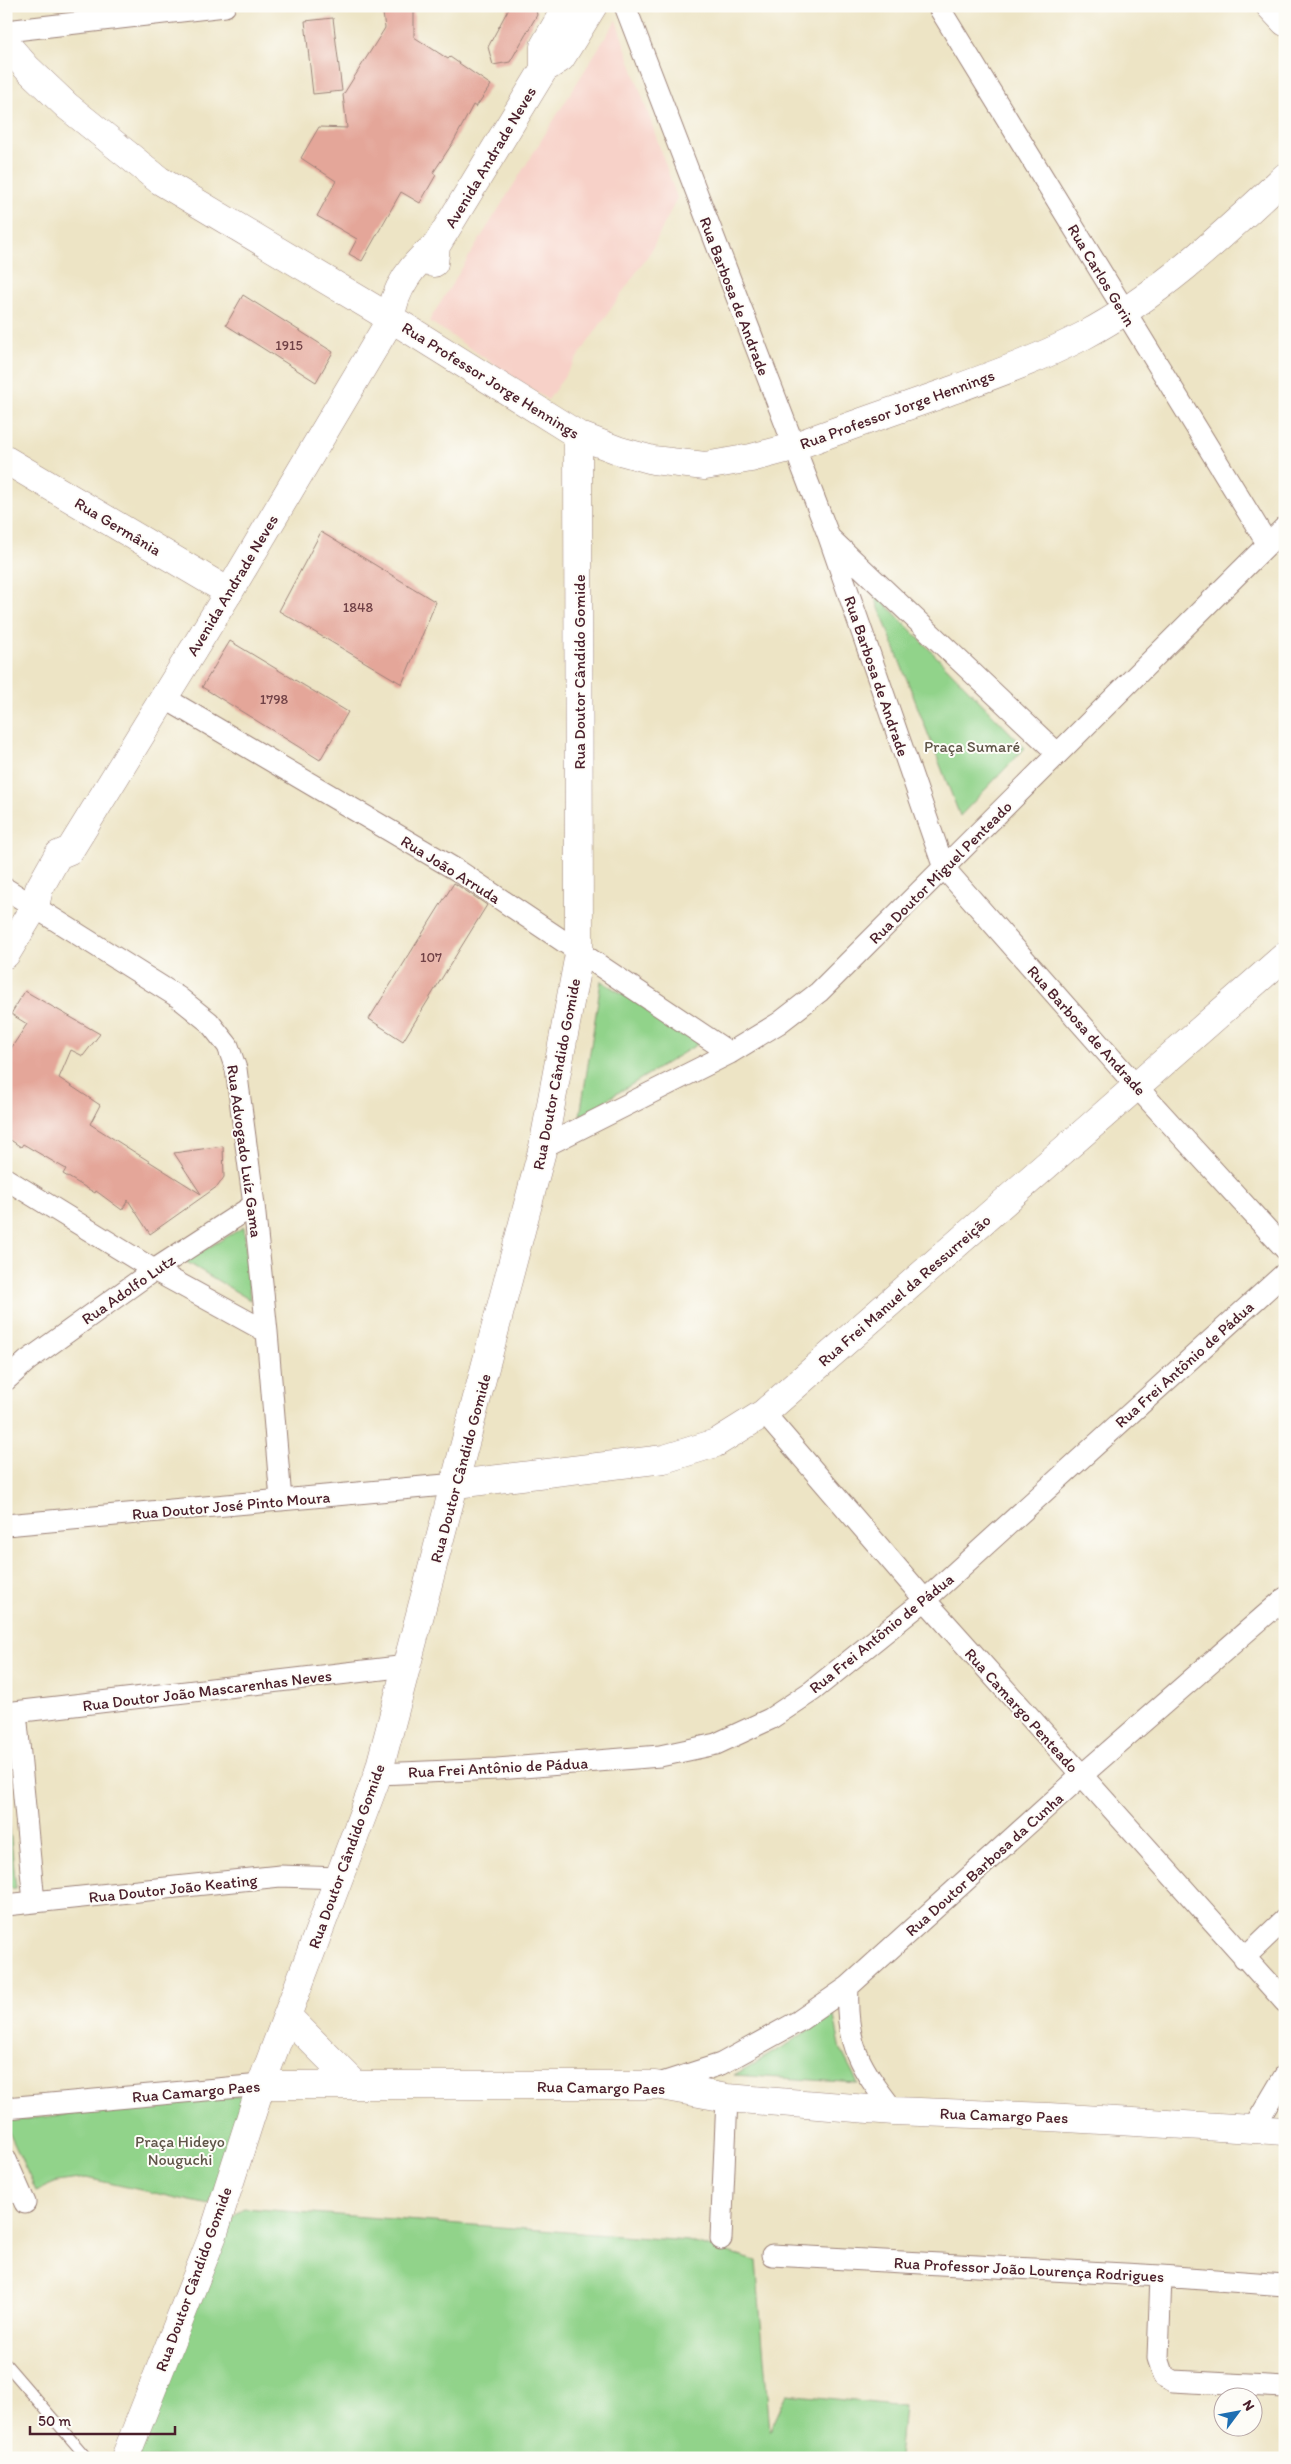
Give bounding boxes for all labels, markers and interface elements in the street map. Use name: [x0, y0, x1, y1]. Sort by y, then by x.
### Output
street label: Avenida Andrade Neves: [441, 83, 540, 231]
street label: Rua Barbosa de Andrade: [695, 214, 774, 378]
street label: Rua Carlos Gerin: [1064, 221, 1140, 330]
street label: Rua Professor Jorge Hennings: [398, 318, 583, 443]
house number: 1915: [275, 337, 303, 354]
street label: Rua Professor Jorge Hennings: [797, 365, 997, 454]
street label: Rua Germânia: [71, 493, 164, 560]
street label: Avenida Andrade Neves: [183, 511, 282, 659]
street label: Rua Doutor Cândido Gomide: [570, 575, 589, 769]
street label: Rua Barbosa de Andrade: [840, 593, 913, 759]
house number: 1848: [343, 599, 373, 616]
house number: 1798: [260, 691, 289, 708]
park label: Praça Sumaré: [924, 737, 1020, 756]
street label: Rua Doutor Miguel Penteado: [865, 797, 1016, 948]
street label: Rua João Arruda: [397, 831, 505, 908]
house number: 107: [420, 949, 442, 966]
street label: Rua Barbosa de Andrade: [1023, 961, 1150, 1099]
street label: Rua Doutor Cândido Gomide: [529, 977, 584, 1172]
street label: Rua Advogado Luíz Gama: [223, 1063, 266, 1239]
street label: Rua Frei Manuel da Ressurreição: [814, 1210, 995, 1371]
street label: Rua Adolfo Lutz: [78, 1250, 179, 1329]
street label: Rua Frei Antônio de Pádua: [1111, 1297, 1258, 1432]
street label: Rua Doutor Cândido Gomide: [426, 1372, 495, 1565]
street label: Rua Doutor José Pinto Moura: [131, 1487, 331, 1524]
street label: Rua Frei Antônio de Pádua: [805, 1569, 957, 1697]
street label: Rua Camargo Penteado: [961, 1644, 1082, 1776]
street label: Rua Doutor João Mascarenhas Neves: [81, 1666, 333, 1715]
street label: Rua Frei Antônio de Pádua: [408, 1753, 589, 1782]
street label: Rua Doutor Cândido Gomide: [304, 1761, 389, 1951]
street label: Rua Doutor Barbosa da Cunha: [902, 1788, 1067, 1940]
street label: Rua Doutor João Keating: [88, 1870, 259, 1907]
street label: Rua Camargo Paes: [131, 2076, 261, 2107]
street label: Rua Camargo Paes: [537, 2077, 665, 2098]
street label: Rua Camargo Paes: [939, 2104, 1069, 2127]
park label: Praça Hideyo Nouguchi: [135, 2132, 225, 2169]
street label: Rua Doutor Cândido Gomide: [151, 2184, 236, 2374]
street label: Rua Professor João Lourença Rodrigues: [893, 2253, 1165, 2286]
north arrow: [1214, 2386, 1264, 2436]
text: N: [1239, 2397, 1258, 2414]
scale bar: [30, 2404, 175, 2436]
text: 50 m: [38, 2412, 71, 2430]

